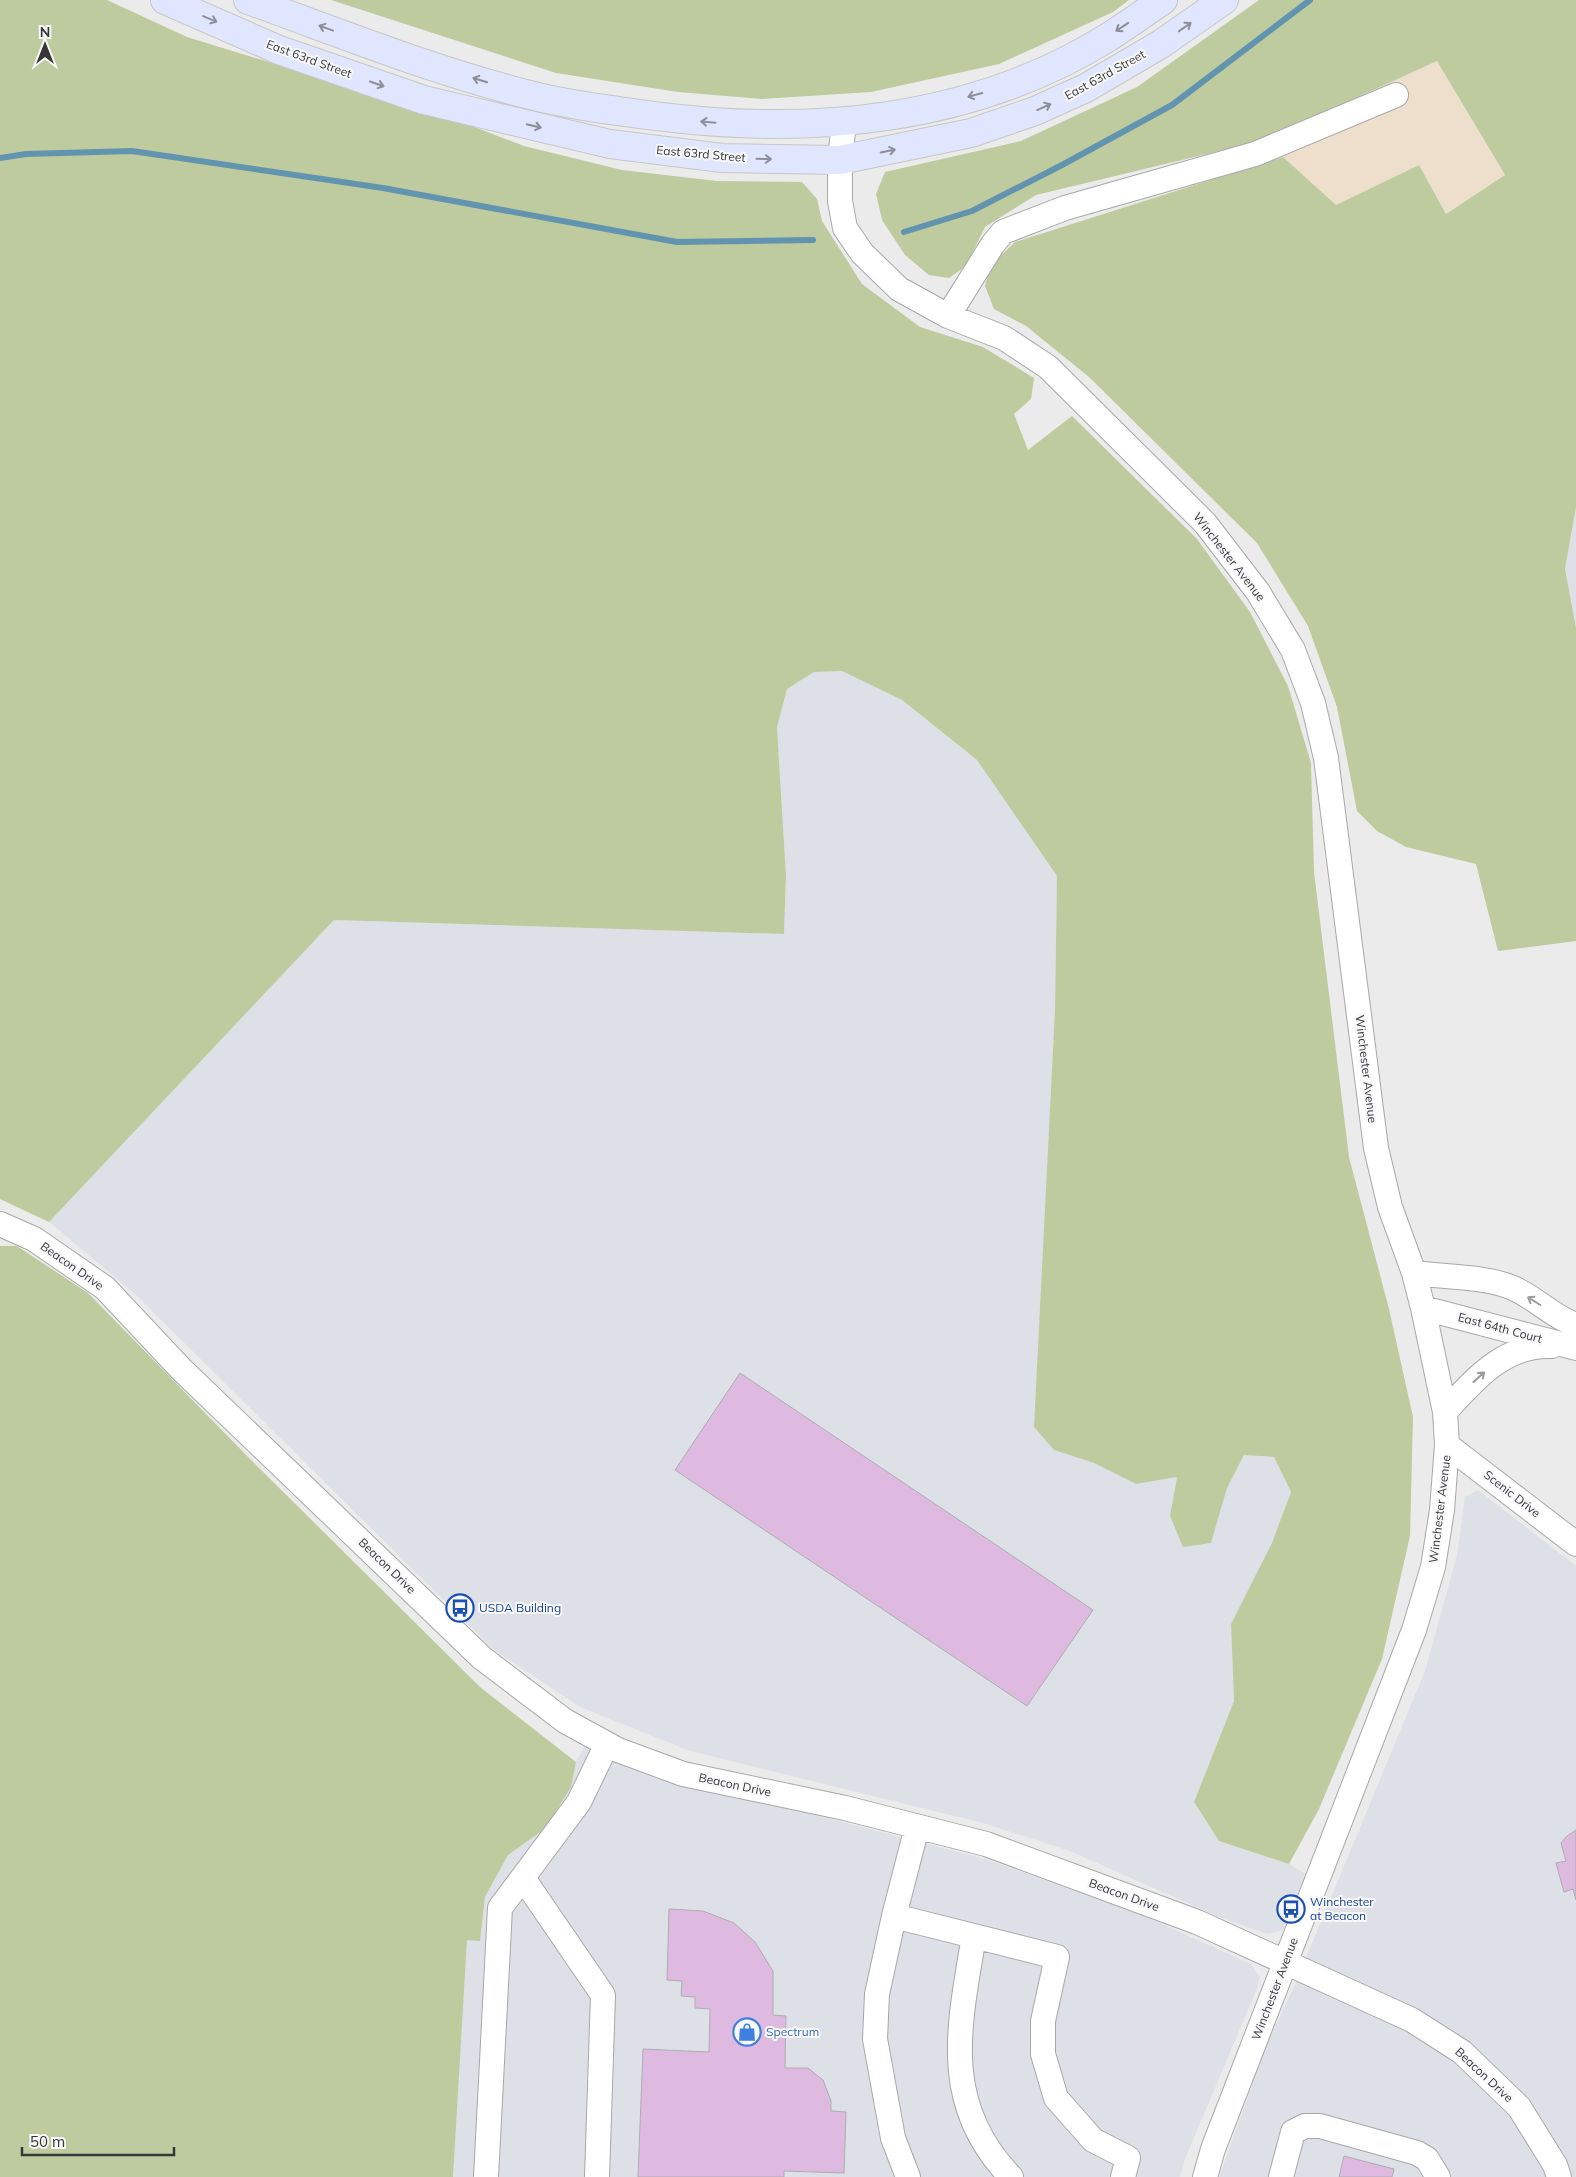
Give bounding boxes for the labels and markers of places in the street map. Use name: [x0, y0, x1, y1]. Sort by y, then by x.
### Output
bus stop icon: USDA Building: [445, 1593, 475, 1623]
place label: USDA Building: [479, 1600, 561, 1615]
bus stop icon: Winchester at Beacon: [1276, 1894, 1306, 1924]
place label: Winchester at Beacon: [1310, 1894, 1374, 1923]
shop icon: Spectrum: [732, 2017, 762, 2047]
place label: Spectrum: [766, 2024, 819, 2039]

